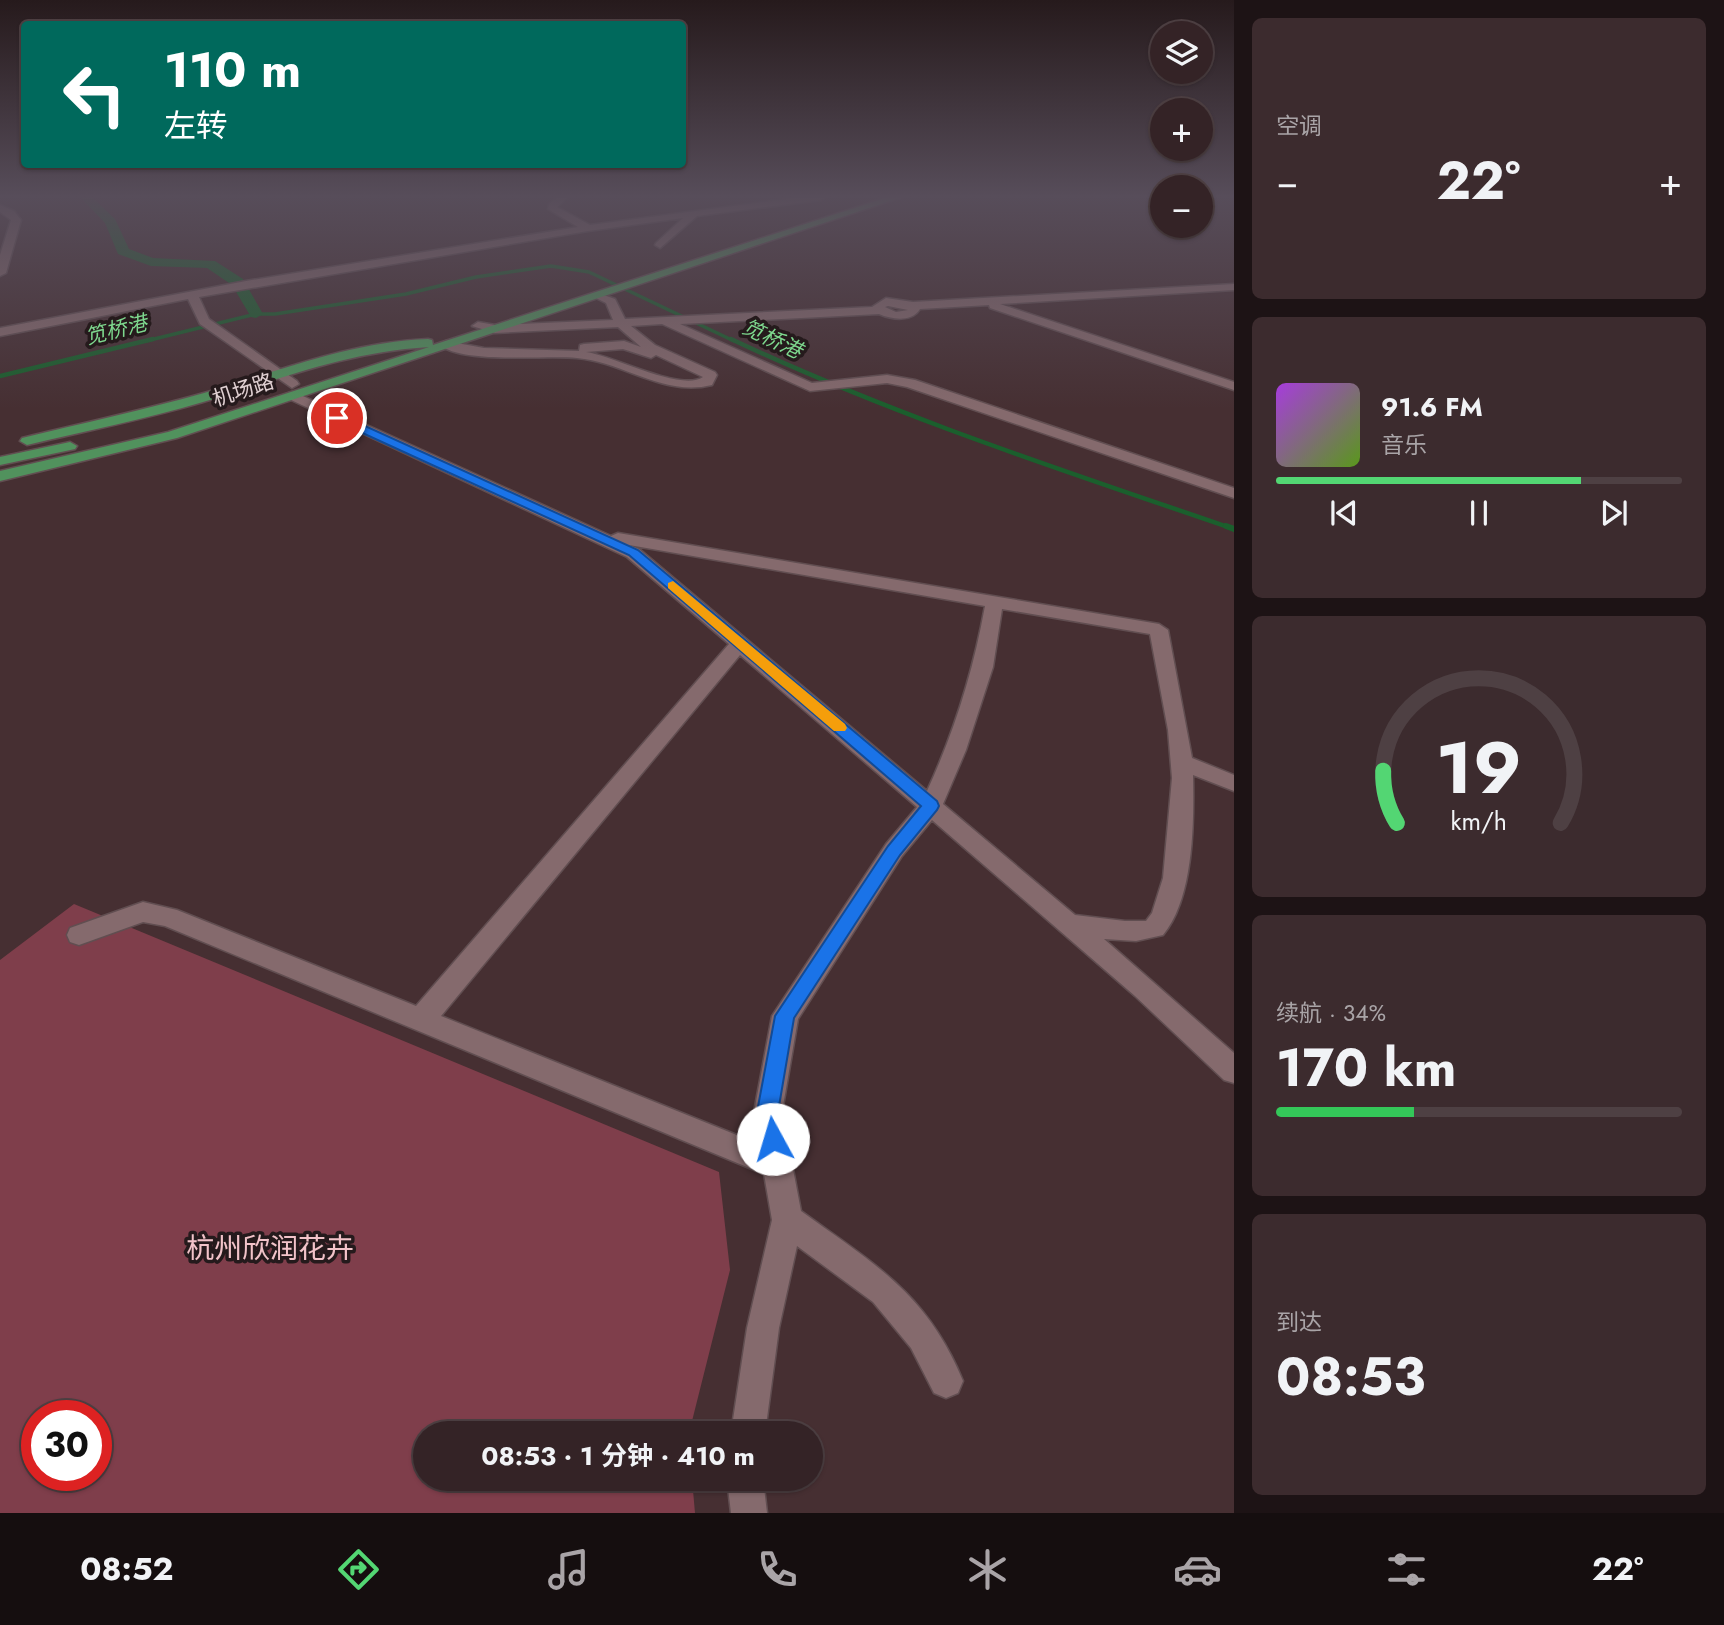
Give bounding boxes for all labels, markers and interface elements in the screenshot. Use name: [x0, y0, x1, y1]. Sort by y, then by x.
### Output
map controls: [1150, 21, 1213, 238]
button: layers: [1150, 21, 1213, 84]
text: 110 m: [164, 35, 301, 105]
icon: left: [49, 49, 140, 140]
button: +: [1150, 98, 1213, 161]
text: 左转: [164, 103, 228, 149]
text: 空调: [1276, 109, 1322, 143]
text: 22°: [1437, 143, 1520, 219]
text: −: [1276, 154, 1298, 209]
text: +: [1659, 154, 1682, 209]
button: −: [1150, 175, 1213, 238]
water label: 笕桥港: [82, 307, 153, 352]
water label: 笕桥港: [737, 312, 810, 367]
street label: 机场路: [208, 366, 278, 414]
pin: [307, 388, 367, 448]
text: 91.6 FM: [1381, 388, 1483, 426]
icon: arrive: [318, 399, 356, 437]
text: 音乐: [1381, 428, 1427, 462]
icon: previous: [1325, 494, 1363, 532]
icon: pause: [1460, 494, 1498, 532]
icon: next: [1595, 494, 1633, 532]
text: 19: [1436, 715, 1522, 820]
text: km/h: [1451, 802, 1507, 838]
text: 续航 · 34%: [1276, 996, 1386, 1030]
text: 170 km: [1276, 1030, 1457, 1106]
position arrow: [736, 1102, 810, 1176]
park label: 杭州欣润花卉: [186, 1228, 354, 1269]
text: 到达: [1276, 1305, 1322, 1339]
text: 08:53: [1276, 1339, 1426, 1415]
speed limit sign: 30: [21, 1400, 112, 1491]
text: 08:53 · 1 分钟 · 410 m: [481, 1437, 755, 1475]
icon: directions: [334, 1545, 383, 1594]
icon: music: [544, 1545, 593, 1594]
icon: phone: [753, 1545, 802, 1594]
icon: climate: [963, 1545, 1012, 1594]
icon: car: [1173, 1545, 1222, 1594]
icon: filters: [1382, 1545, 1431, 1594]
text: 08:52: [80, 1546, 174, 1592]
text: 22°: [1592, 1546, 1644, 1592]

